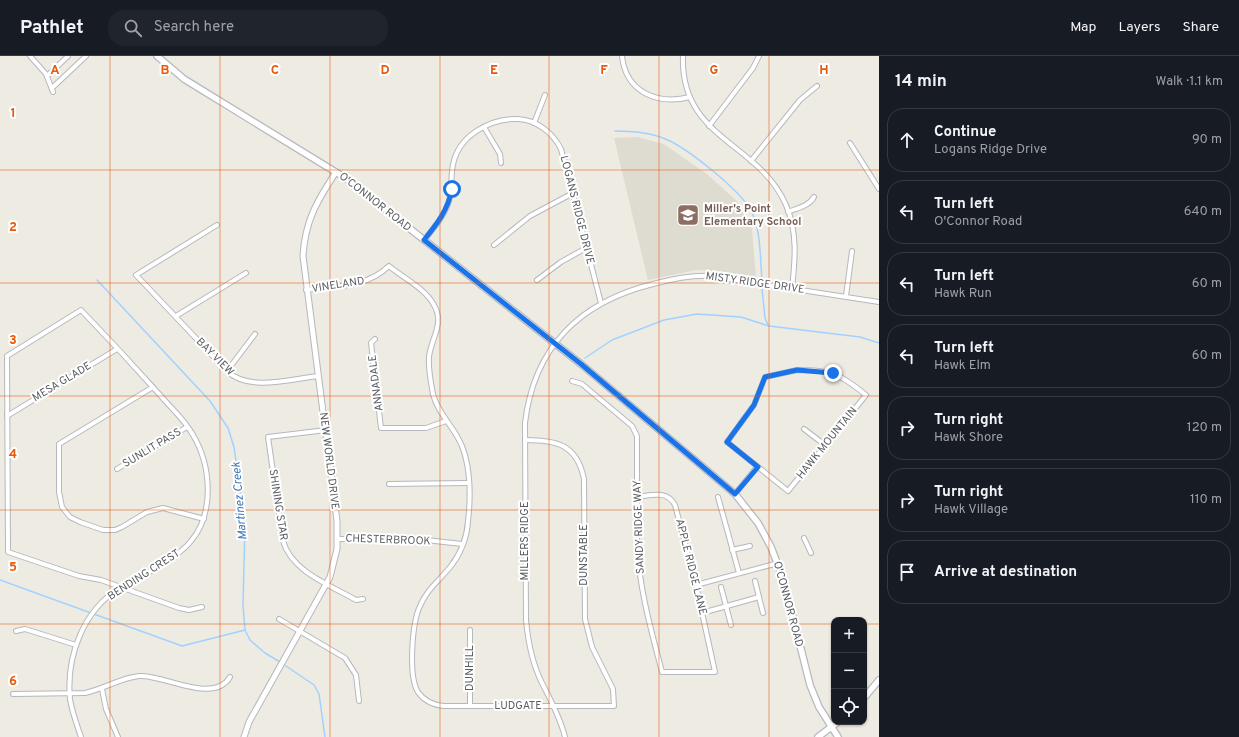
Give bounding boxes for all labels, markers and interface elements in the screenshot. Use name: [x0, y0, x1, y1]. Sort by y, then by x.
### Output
search box: [108, 10, 388, 46]
text: Pathlet: [20, 16, 84, 40]
icon: search: [122, 17, 144, 39]
text: Search here: [154, 18, 234, 37]
text: Map: [1070, 19, 1096, 36]
text: Layers: [1118, 19, 1160, 36]
text: Share: [1182, 19, 1219, 36]
text: A: [50, 63, 60, 79]
text: B: [161, 63, 170, 79]
text: C: [271, 63, 279, 79]
text: D: [380, 63, 390, 79]
text: E: [490, 63, 498, 79]
text: F: [600, 63, 608, 79]
text: G: [710, 63, 719, 79]
text: H: [819, 63, 829, 79]
text: 14 min: [895, 71, 947, 93]
text: Walk · 1.1 km: [1156, 74, 1223, 90]
text: 1: [10, 106, 16, 122]
text: Continue: [934, 123, 996, 142]
icon: ahead: [896, 129, 918, 151]
text: 90 m: [1192, 132, 1222, 148]
text: Logans Ridge Drive: [934, 142, 1047, 158]
street label: LOGANS RIDGE DRIVE: [557, 154, 597, 266]
street label: O'CONNOR ROAD: [336, 169, 414, 235]
route start: [443, 180, 461, 198]
text: Turn left: [934, 195, 994, 214]
icon: left: [896, 201, 918, 223]
school or university icon: Miller's Point Elementary School: [675, 202, 701, 228]
place label: Miller's Point Elementary School: [704, 202, 801, 229]
text: 640 m: [1184, 204, 1222, 220]
text: O'Connor Road: [934, 214, 1022, 230]
text: 2: [9, 220, 17, 236]
text: Turn left: [934, 267, 994, 286]
street label: MISTY RIDGE DRIVE: [705, 269, 805, 297]
icon: left: [896, 273, 918, 295]
street label: VINELAND: [311, 274, 365, 296]
text: 60 m: [1192, 276, 1222, 292]
text: Hawk Run: [934, 286, 992, 302]
text: 3: [9, 333, 17, 349]
street label: BAY VIEW: [193, 335, 237, 379]
text: Turn left: [934, 339, 994, 358]
icon: left: [896, 345, 918, 367]
text: 60 m: [1192, 348, 1222, 364]
street label: ANNADALE: [366, 354, 386, 412]
text: Hawk Elm: [934, 358, 991, 374]
street label: MESA GLADE: [30, 359, 94, 405]
route end: [824, 364, 842, 382]
street label: HAWK MOUNTAIN: [794, 404, 860, 482]
text: Turn right: [934, 411, 1003, 430]
street label: NEW WORLD DRIVE: [316, 412, 342, 510]
icon: right: [896, 417, 918, 439]
text: 120 m: [1187, 420, 1222, 436]
street label: SUNLIT PASS: [120, 425, 184, 471]
text: Hawk Shore: [934, 430, 1003, 446]
text: 4: [9, 447, 17, 463]
water label: Martinez Creek: [229, 460, 251, 541]
street label: SHINING STAR: [265, 468, 291, 542]
street label: SANDY RIDGE WAY: [630, 480, 648, 574]
text: Turn right: [934, 483, 1003, 502]
icon: right: [896, 489, 918, 511]
text: 110 m: [1190, 492, 1222, 508]
street label: MILLERS RIDGE: [518, 501, 532, 581]
text: Hawk Village: [934, 502, 1008, 518]
street label: APPLE RIDGE LANE: [672, 517, 710, 617]
street label: DUNSTABLE: [577, 524, 591, 586]
street label: CHESTERBROOK: [345, 532, 431, 548]
street label: BENDING CREST: [105, 546, 183, 604]
text: 5: [9, 560, 17, 576]
street label: O'CONNOR ROAD: [770, 560, 806, 648]
icon: arrive: [896, 561, 918, 583]
text: Arrive at destination: [934, 563, 1077, 582]
map controls: [831, 617, 867, 725]
button: +: [831, 617, 867, 653]
street label: DUNHILL: [463, 645, 477, 691]
button: −: [831, 653, 867, 689]
text: 6: [9, 674, 17, 690]
button: locate: [831, 689, 867, 725]
street label: LUDGATE: [494, 699, 542, 713]

